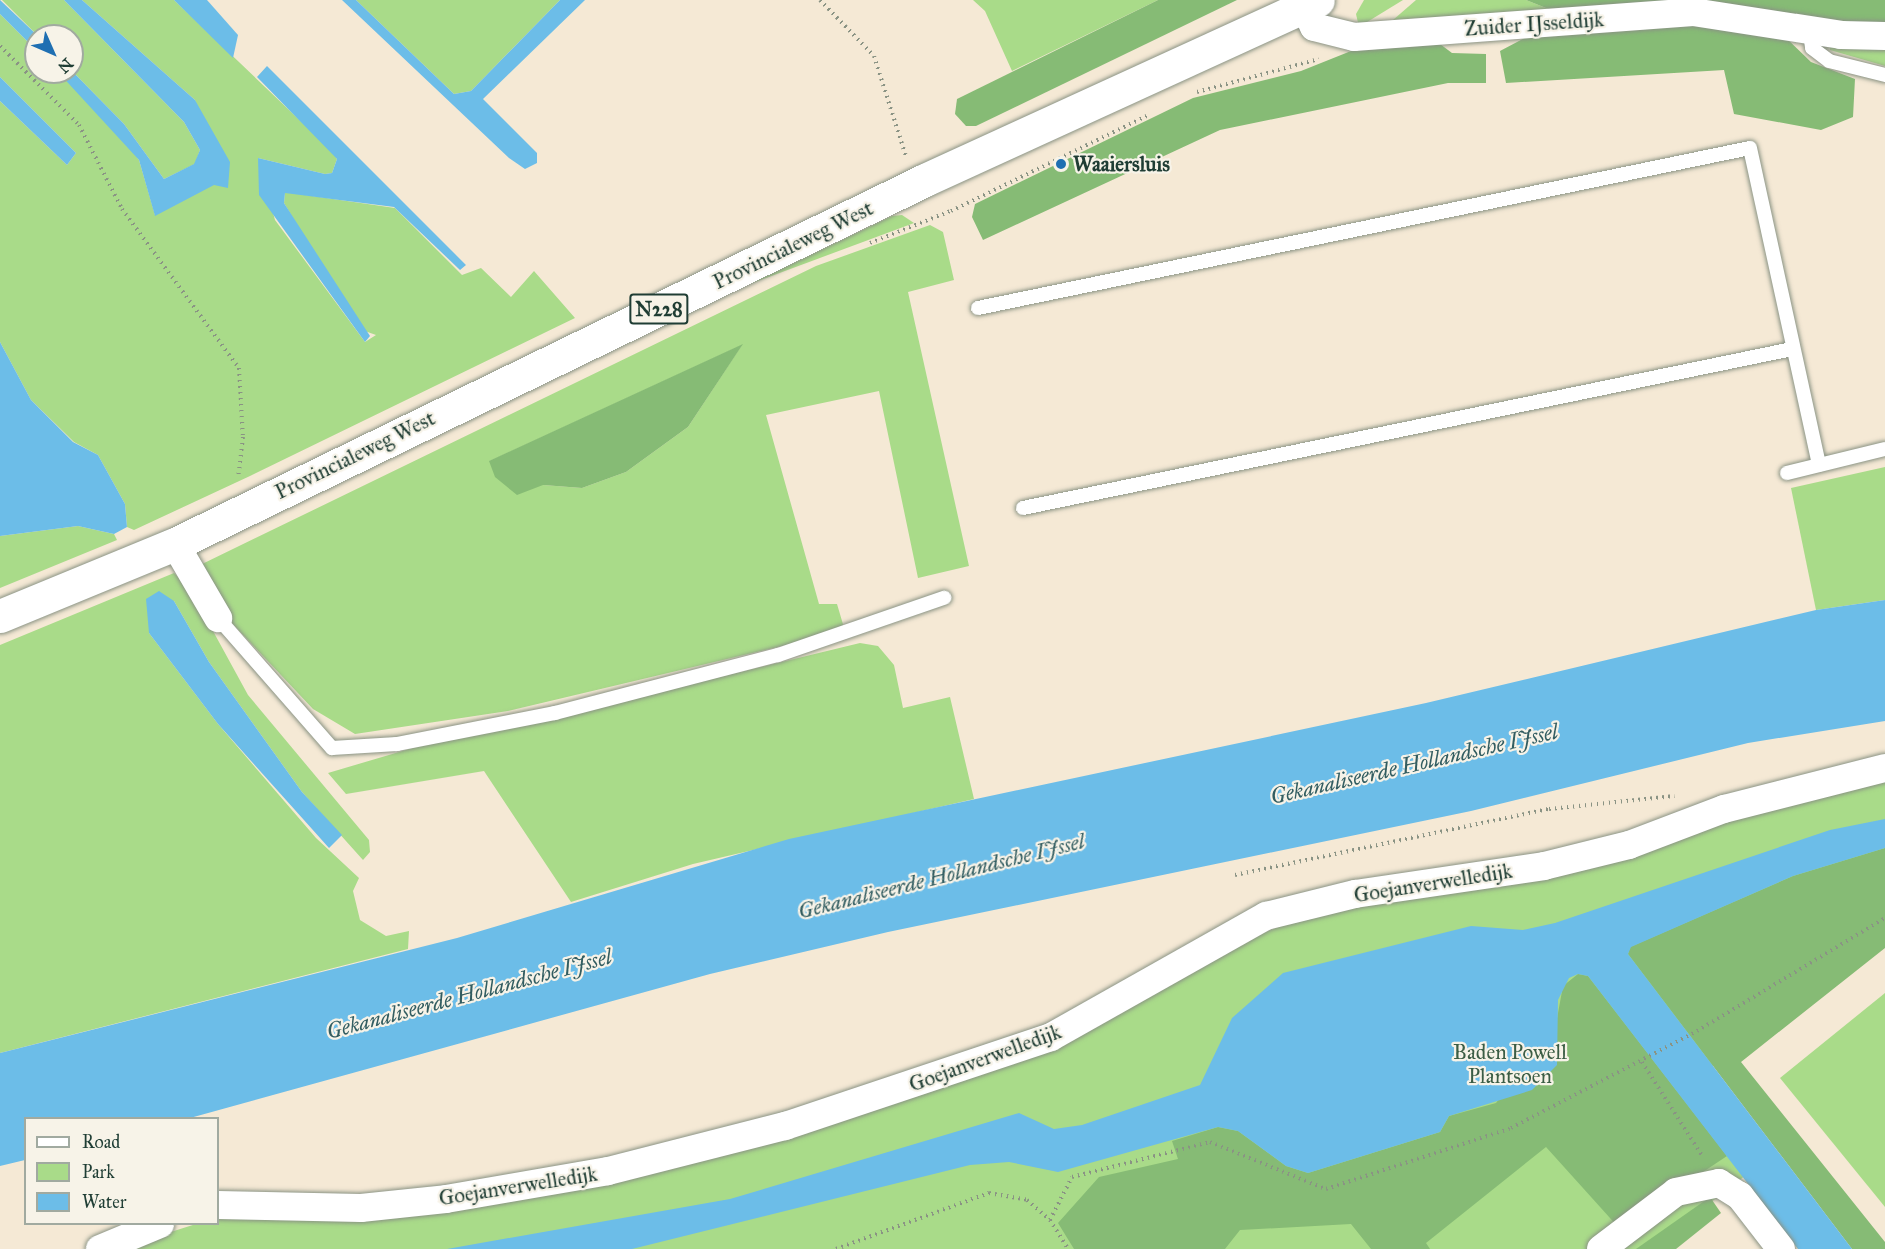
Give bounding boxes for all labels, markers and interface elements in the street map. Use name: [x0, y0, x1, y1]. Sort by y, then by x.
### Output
street label: Zuider IJsseldijk: [1464, 7, 1604, 41]
north arrow: [24, 24, 84, 84]
text: N: [54, 54, 77, 77]
place label: Waaiersluis: [1073, 151, 1170, 177]
marker: Waaiersluis: [1054, 157, 1068, 171]
street label: Provincialeweg West: [709, 195, 877, 295]
road number: N228: [629, 292, 689, 326]
street label: Provincialeweg West: [271, 405, 439, 505]
water label: Gekanaliseerde Hollandsche IJssel: [1268, 718, 1560, 810]
water label: Gekanaliseerde Hollandsche IJssel: [795, 828, 1087, 924]
street label: Goejanverwelledijk: [1352, 858, 1514, 908]
water label: Gekanaliseerde Hollandsche IJssel: [323, 943, 615, 1045]
street label: Goejanverwelledijk: [906, 1019, 1064, 1097]
park label: Baden Powell Plantsoen: [1453, 1039, 1567, 1089]
legend: [24, 1117, 219, 1225]
text: Road: [82, 1131, 120, 1153]
text: Park: [82, 1161, 115, 1183]
street label: Goejanverwelledijk: [437, 1161, 599, 1211]
text: Water: [82, 1191, 126, 1213]

